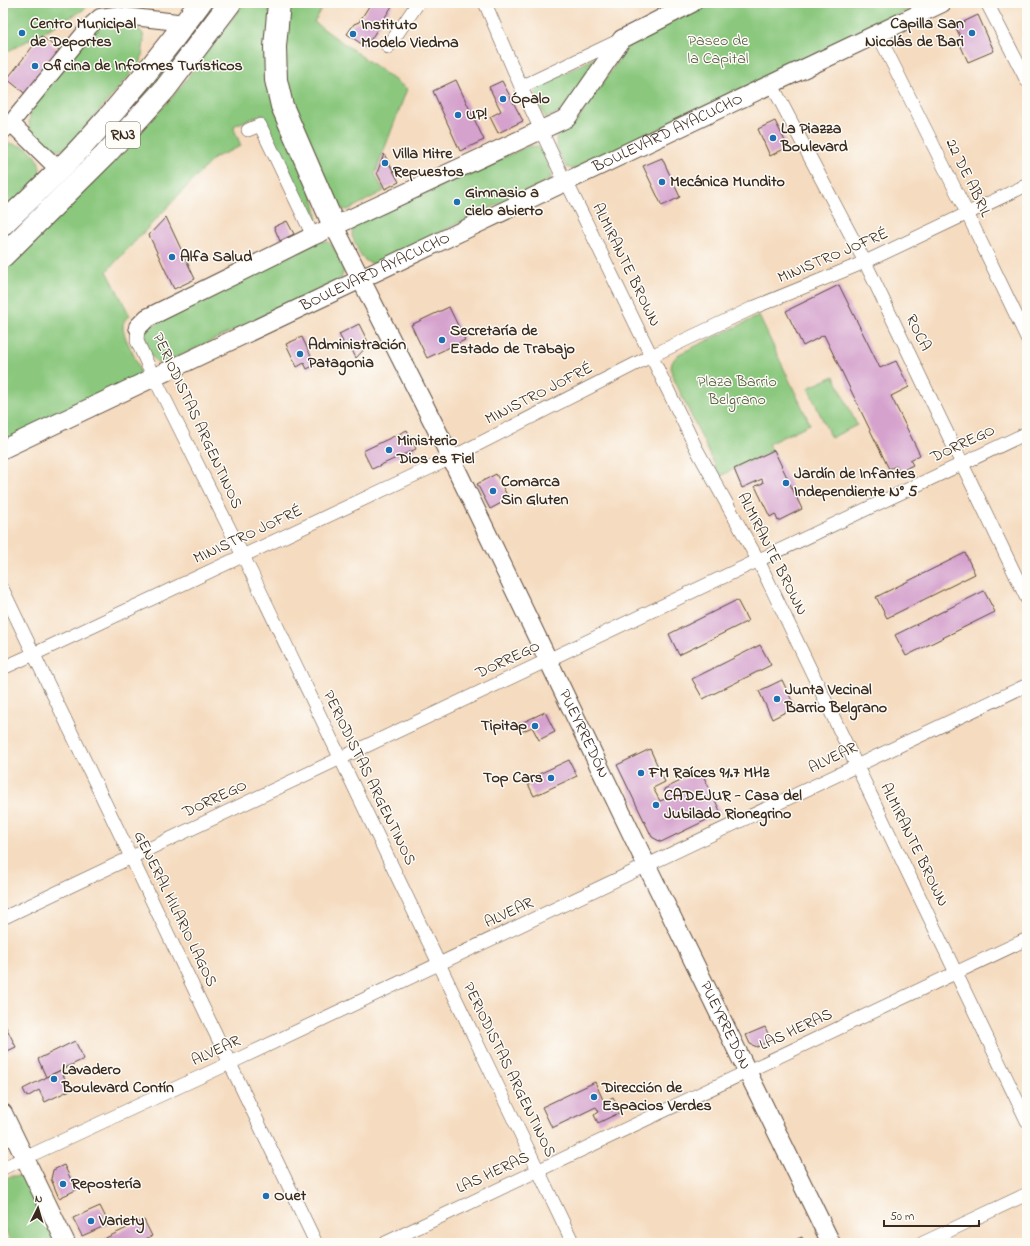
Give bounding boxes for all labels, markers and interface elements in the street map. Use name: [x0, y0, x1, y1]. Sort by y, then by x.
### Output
place label: Centro Municipal de Deportes: [30, 12, 136, 54]
place label: Capilla San Nicolás de Bari: [865, 12, 964, 54]
place label: Instituto Modelo Viedma: [361, 13, 459, 55]
marker: Centro Municipal de Deportes: [17, 28, 27, 38]
marker: Capilla San Nicolás de Bari: [967, 28, 977, 38]
marker: Instituto Modelo Viedma: [348, 29, 358, 39]
park label: Paseo de la Capital: [687, 29, 749, 71]
place label: Oficina de Informes Turísticos: [43, 54, 243, 78]
marker: Oficina de Informes Turísticos: [30, 61, 40, 71]
place label: Ópalo: [511, 87, 550, 111]
street label: BOULEVARD AYACUCHO: [588, 87, 747, 180]
marker: Ópalo: [498, 94, 508, 104]
place label: UP!: [466, 103, 487, 127]
marker: UP!: [453, 110, 463, 120]
place label: La Piazza Boulevard: [780, 117, 848, 159]
road number: RN3: [106, 122, 140, 148]
marker: La Piazza Boulevard: [768, 133, 778, 143]
street label: 22 DE ABRIL: [939, 135, 997, 221]
place label: Villa Mitre Repuestos: [392, 142, 464, 184]
marker: Villa Mitre Repuestos: [380, 158, 390, 168]
place label: Mecánica Mundito: [670, 170, 785, 194]
marker: Mecánica Mundito: [657, 177, 667, 187]
place label: Gimnasio a cielo abierto: [465, 181, 543, 223]
marker: Gimnasio a cielo abierto: [452, 197, 462, 207]
street label: ALMIRANTE BROWN: [586, 199, 666, 331]
street label: MINISTRO JOFRÉ: [774, 222, 892, 290]
street label: BOULEVARD AYACUCHO: [295, 226, 454, 319]
place label: Alfa Salud: [180, 245, 252, 269]
marker: Alfa Salud: [167, 252, 177, 262]
street label: ROCA: [899, 311, 937, 356]
place label: Secretaría de Estado de Trabajo: [450, 319, 575, 361]
street label: PERIODISTAS ARGENTINOS: [146, 329, 248, 513]
place label: Administración Patagonia: [308, 333, 406, 376]
marker: Secretaría de Estado de Trabajo: [437, 335, 447, 345]
marker: Administración Patagonia: [295, 349, 305, 359]
street label: MINISTRO JOFRÉ: [481, 357, 597, 431]
park label: Plaza Barrio Belgrano: [697, 370, 777, 412]
street label: DORREGO: [926, 419, 999, 470]
place label: Ministerio Dios es Fiel: [396, 429, 475, 471]
marker: Ministerio Dios es Fiel: [384, 445, 394, 455]
place label: Jardín de Infantes Independiente N° 5: [794, 462, 918, 504]
place label: Comarca Sin Gluten: [501, 470, 568, 512]
marker: Jardín de Infantes Independiente N° 5: [781, 478, 791, 488]
marker: Comarca Sin Gluten: [488, 486, 498, 496]
street label: ALMIRANTE BROWN: [731, 488, 813, 620]
street label: MINISTRO JOFRÉ: [189, 499, 307, 571]
street label: DORREGO: [471, 635, 544, 686]
place label: Junta Vecinal Barrio Belgrano: [784, 678, 887, 721]
street label: PUEYRREDÓN: [552, 686, 615, 782]
street label: PERIODISTAS ARGENTINOS: [316, 687, 422, 869]
marker: Junta Vecinal Barrio Belgrano: [772, 694, 782, 704]
place label: Tipitap: [481, 714, 527, 738]
marker: Tipitap: [530, 721, 540, 731]
street label: ALVEAR: [805, 736, 862, 780]
place label: FM Raíces 91.7 MHz: [648, 761, 771, 785]
place label: Top Cars: [483, 766, 543, 790]
marker: FM Raíces 91.7 MHz: [636, 768, 646, 778]
marker: Top Cars: [546, 773, 556, 783]
street label: DORREGO: [178, 774, 251, 825]
street label: ALMIRANTE BROWN: [874, 779, 954, 911]
place label: CADEJUR - Casa del Jubilado Rionegrino: [664, 784, 802, 827]
marker: CADEJUR - Casa del Jubilado Rionegrino: [651, 800, 661, 810]
street label: GENERAL HILARIO LAGOS: [127, 827, 223, 991]
street label: ALVEAR: [480, 891, 538, 935]
street label: PUEYRREDÓN: [693, 977, 757, 1074]
street label: PERIODISTAS ARGENTINOS: [456, 979, 562, 1161]
street label: LAS HERAS: [756, 1003, 836, 1057]
street label: ALVEAR: [187, 1029, 245, 1073]
place label: Lavadero Boulevard Contín: [61, 1058, 174, 1100]
marker: Lavadero Boulevard Contín: [49, 1074, 59, 1084]
place label: Dirección de Espacios Verdes: [601, 1076, 712, 1118]
marker: Dirección de Espacios Verdes: [589, 1092, 599, 1102]
street label: LAS HERAS: [453, 1146, 533, 1200]
place label: Repostería: [70, 1172, 142, 1196]
marker: Repostería: [58, 1179, 68, 1189]
place label: Ouet: [274, 1184, 307, 1208]
north arrow: [18, 1188, 58, 1228]
text: N: [34, 1191, 43, 1207]
marker: Ouet: [261, 1191, 271, 1201]
scale bar: [884, 1202, 979, 1228]
text: 50 m: [890, 1208, 914, 1226]
place label: Variety: [98, 1209, 145, 1234]
marker: Variety: [86, 1216, 96, 1226]

